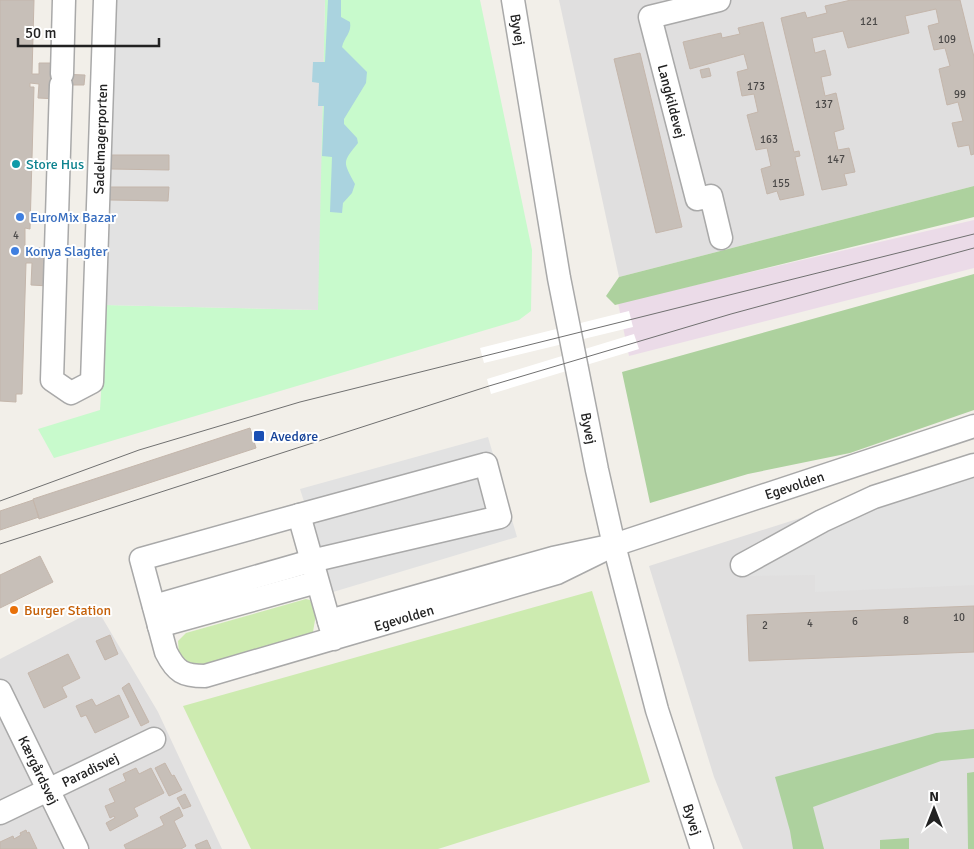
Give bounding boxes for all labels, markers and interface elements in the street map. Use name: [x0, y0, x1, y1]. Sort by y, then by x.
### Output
street label: Byvej: [506, 13, 528, 47]
scale bar: [18, 15, 159, 47]
house number: 121: [860, 15, 878, 28]
text: 50 m: [25, 24, 56, 42]
house number: 109: [938, 33, 956, 46]
street label: Langkildevej: [654, 63, 689, 140]
house number: 173: [747, 80, 765, 93]
street label: Sadelmagerporten: [90, 83, 111, 195]
house number: 99: [954, 88, 966, 101]
house number: 137: [815, 98, 833, 111]
house number: 163: [760, 133, 778, 146]
house number: 147: [827, 153, 845, 166]
place label: Store Hus: [26, 156, 84, 173]
marker: Store Hus: [10, 158, 22, 170]
house number: 155: [772, 177, 790, 190]
place label: EuroMix Bazar: [30, 209, 117, 226]
marker: EuroMix Bazar: [14, 211, 26, 223]
house number: 4: [13, 229, 19, 242]
place label: Konya Slagter: [25, 243, 108, 260]
marker: Konya Slagter: [9, 245, 21, 257]
street label: Byvej: [577, 411, 600, 446]
place label: Avedøre: [270, 428, 318, 445]
marker: Avedøre: [252, 429, 266, 443]
street label: Egevolden: [763, 468, 826, 504]
street label: Egevolden: [372, 601, 436, 635]
place label: Burger Station: [24, 602, 111, 619]
marker: Burger Station: [8, 604, 20, 616]
house number: 10: [953, 611, 965, 624]
house number: 8: [903, 614, 909, 627]
house number: 6: [852, 615, 858, 628]
house number: 4: [807, 617, 813, 630]
house number: 2: [762, 619, 768, 632]
street label: Kærgårdsvej: [14, 733, 62, 808]
street label: Paradisvej: [59, 749, 122, 791]
north arrow: [909, 784, 959, 834]
text: N: [929, 788, 939, 805]
street label: Byvej: [679, 802, 705, 837]

